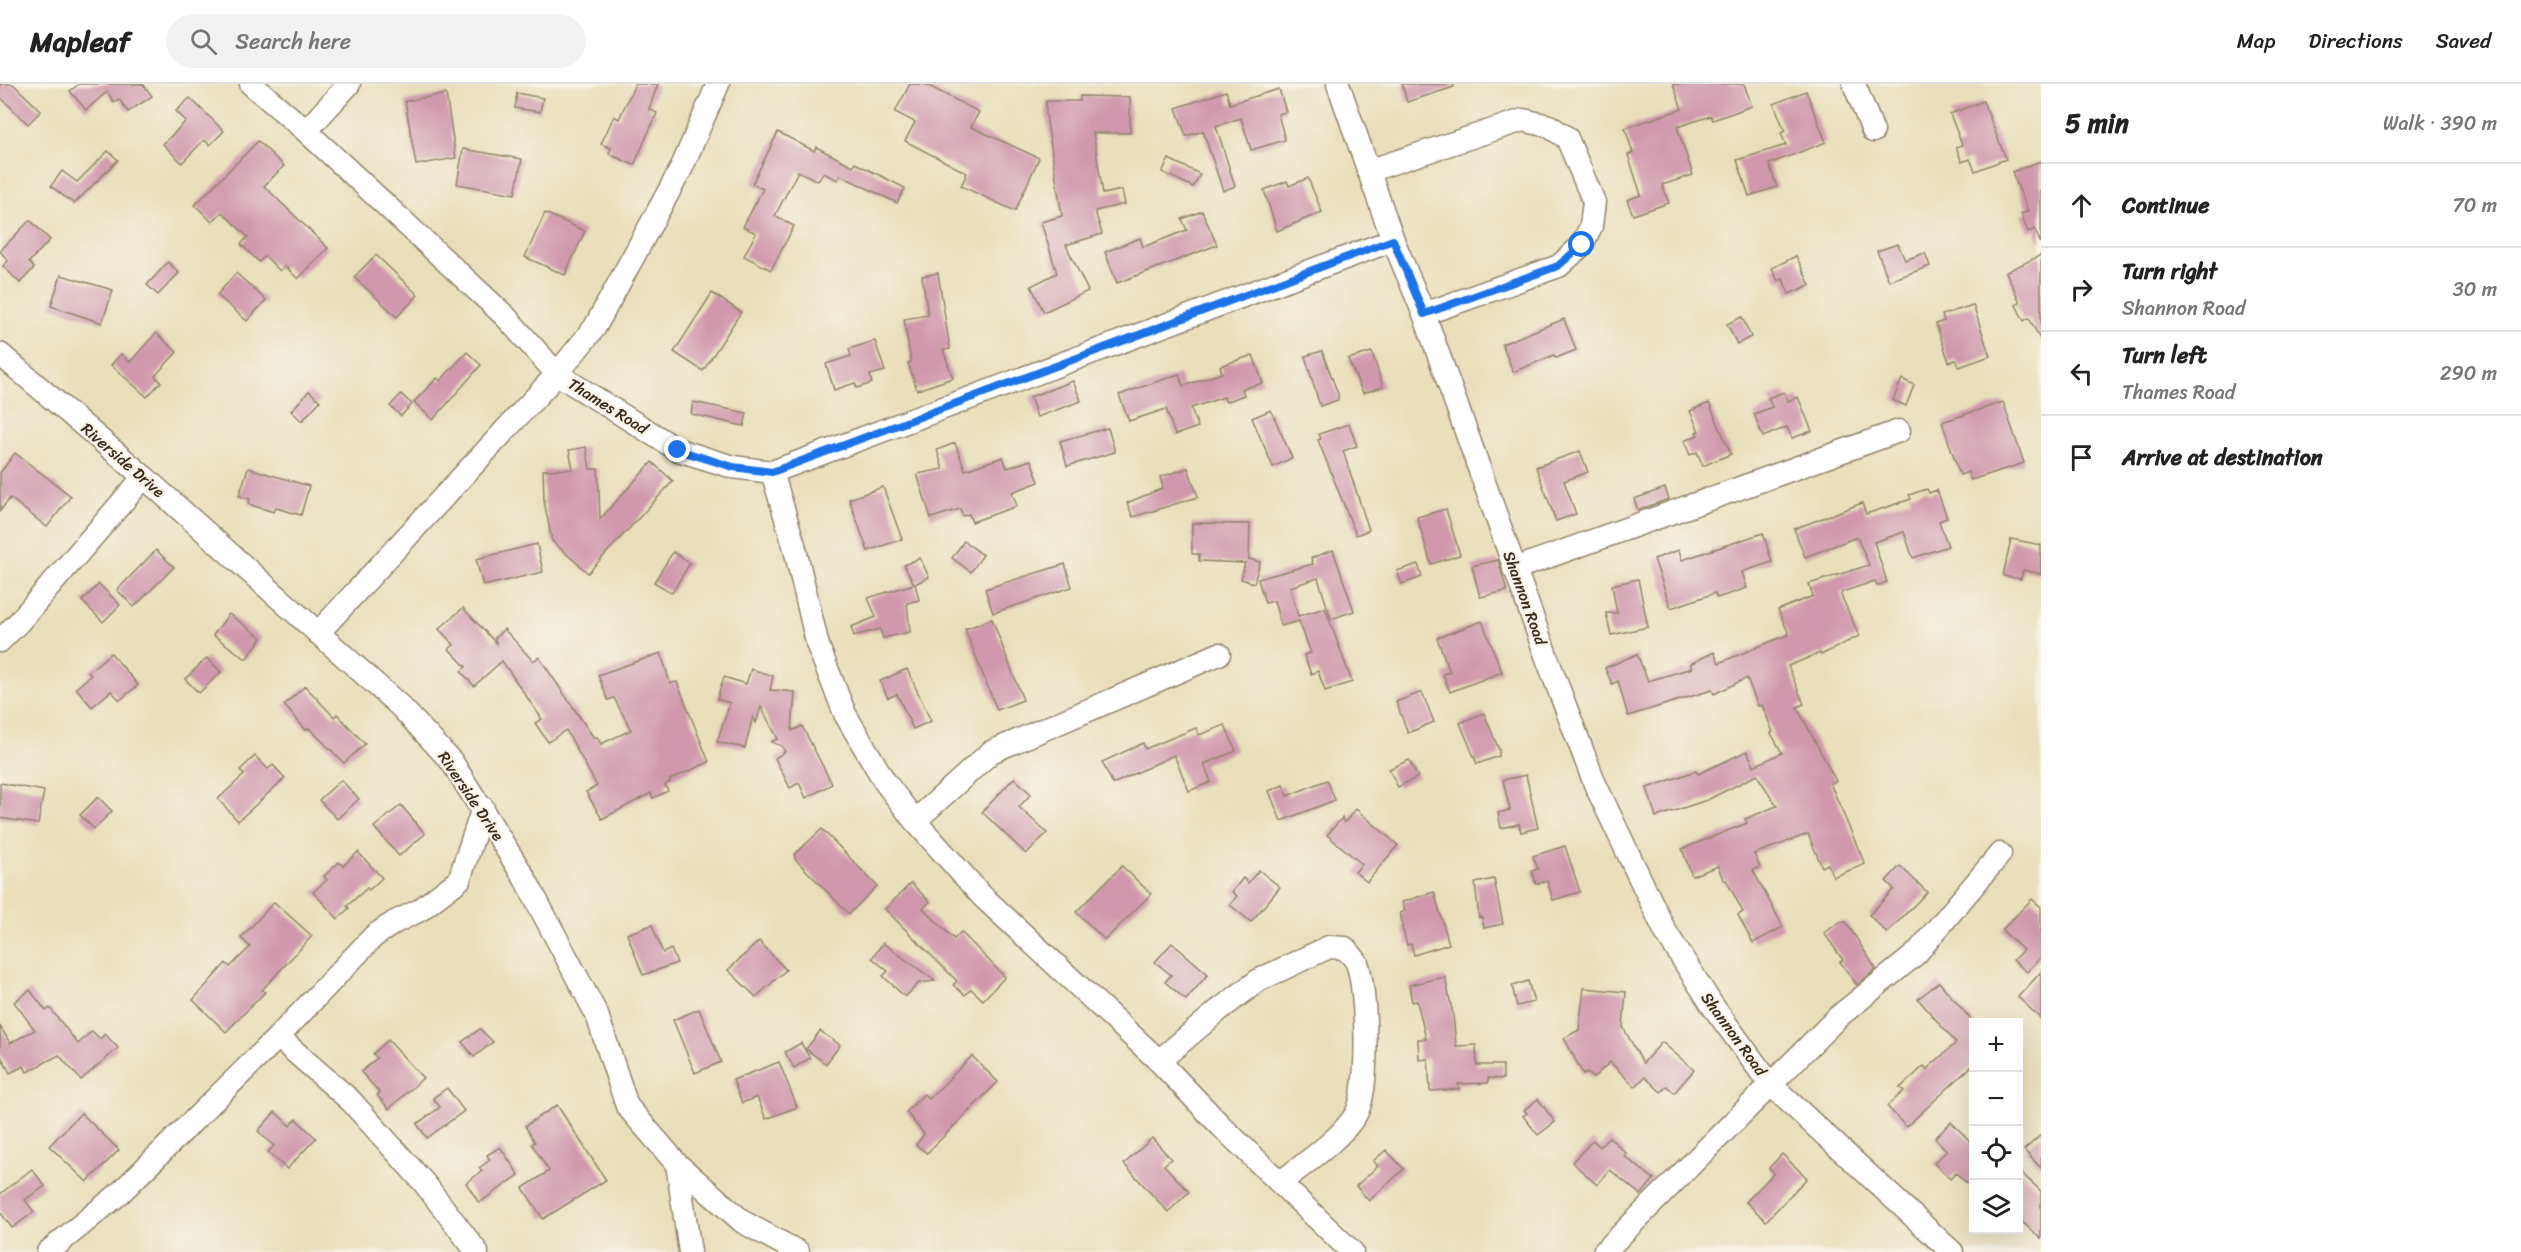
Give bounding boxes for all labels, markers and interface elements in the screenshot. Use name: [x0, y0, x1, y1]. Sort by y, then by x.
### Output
search box: [166, 14, 586, 68]
text: Mapleaf: [30, 17, 130, 66]
text: Search here: [235, 22, 351, 61]
text: Map: [2237, 22, 2275, 60]
text: Directions: [2308, 22, 2403, 60]
text: Saved: [2436, 22, 2491, 60]
icon: search: [187, 25, 220, 58]
text: 5 min: [2065, 100, 2129, 146]
text: Walk · 390 m: [2383, 106, 2497, 141]
text: Continue: [2122, 186, 2210, 225]
text: 70 m: [2452, 188, 2497, 223]
icon: ahead: [2065, 189, 2098, 222]
route start: [1568, 231, 1594, 257]
text: Turn right: [2122, 252, 2217, 291]
text: 30 m: [2453, 272, 2497, 307]
icon: right: [2065, 273, 2098, 306]
text: Shannon Road: [2122, 291, 2245, 326]
text: Turn left: [2122, 336, 2207, 375]
text: 290 m: [2440, 356, 2497, 391]
icon: left: [2065, 357, 2098, 390]
street label: Thames Road: [562, 370, 655, 443]
text: Thames Road: [2122, 375, 2235, 410]
street label: Riverside Drive: [74, 415, 172, 505]
route end: [664, 436, 690, 462]
text: Arrive at destination: [2122, 438, 2323, 477]
icon: arrive: [2065, 441, 2098, 474]
street label: Shannon Road: [1494, 547, 1556, 651]
street label: Riverside Drive: [430, 745, 512, 847]
street label: Shannon Road: [1693, 986, 1776, 1084]
map controls: [1969, 1018, 2023, 1234]
button: +: [1969, 1018, 2023, 1072]
button: −: [1969, 1072, 2023, 1126]
button: locate: [1969, 1126, 2023, 1180]
button: layers: [1969, 1180, 2023, 1234]

